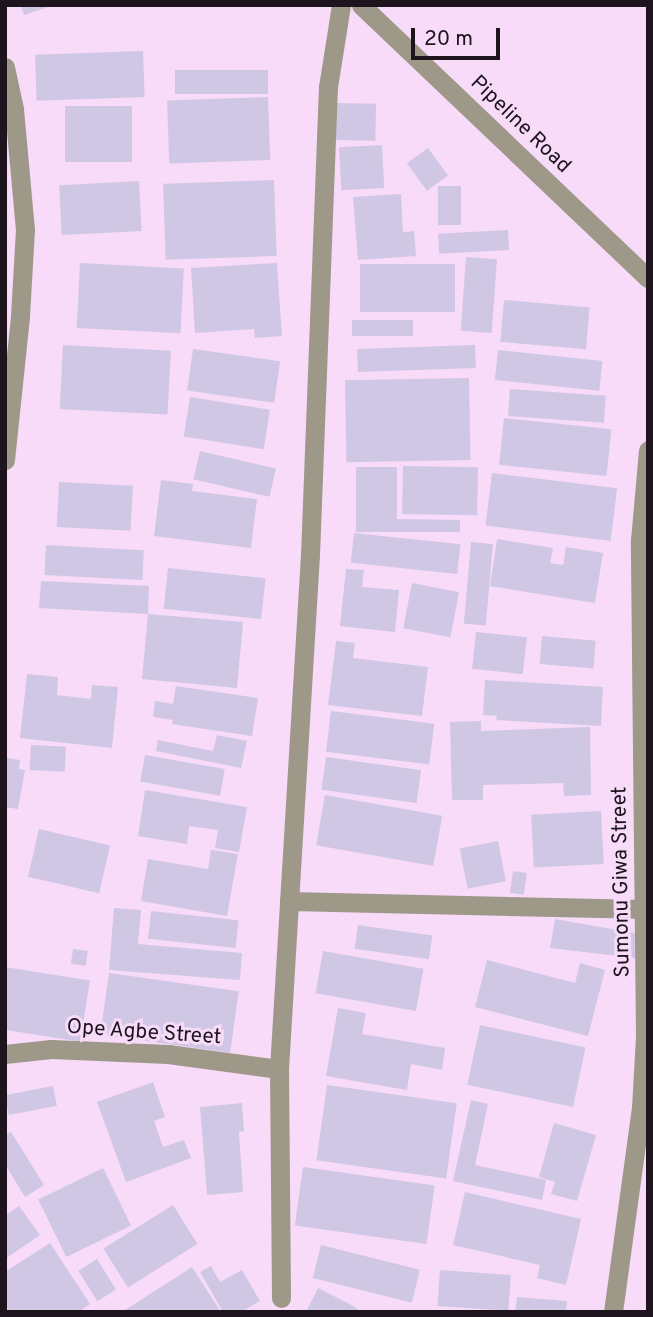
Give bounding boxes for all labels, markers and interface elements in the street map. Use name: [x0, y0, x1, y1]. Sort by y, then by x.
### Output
scale bar: [415, 14, 504, 58]
text: 20 m: [424, 26, 473, 53]
street label: Pipeline Road: [465, 71, 575, 179]
street label: Sumonu Giwa Street: [608, 786, 636, 978]
street label: Ope Agbe Street: [65, 1015, 223, 1051]

